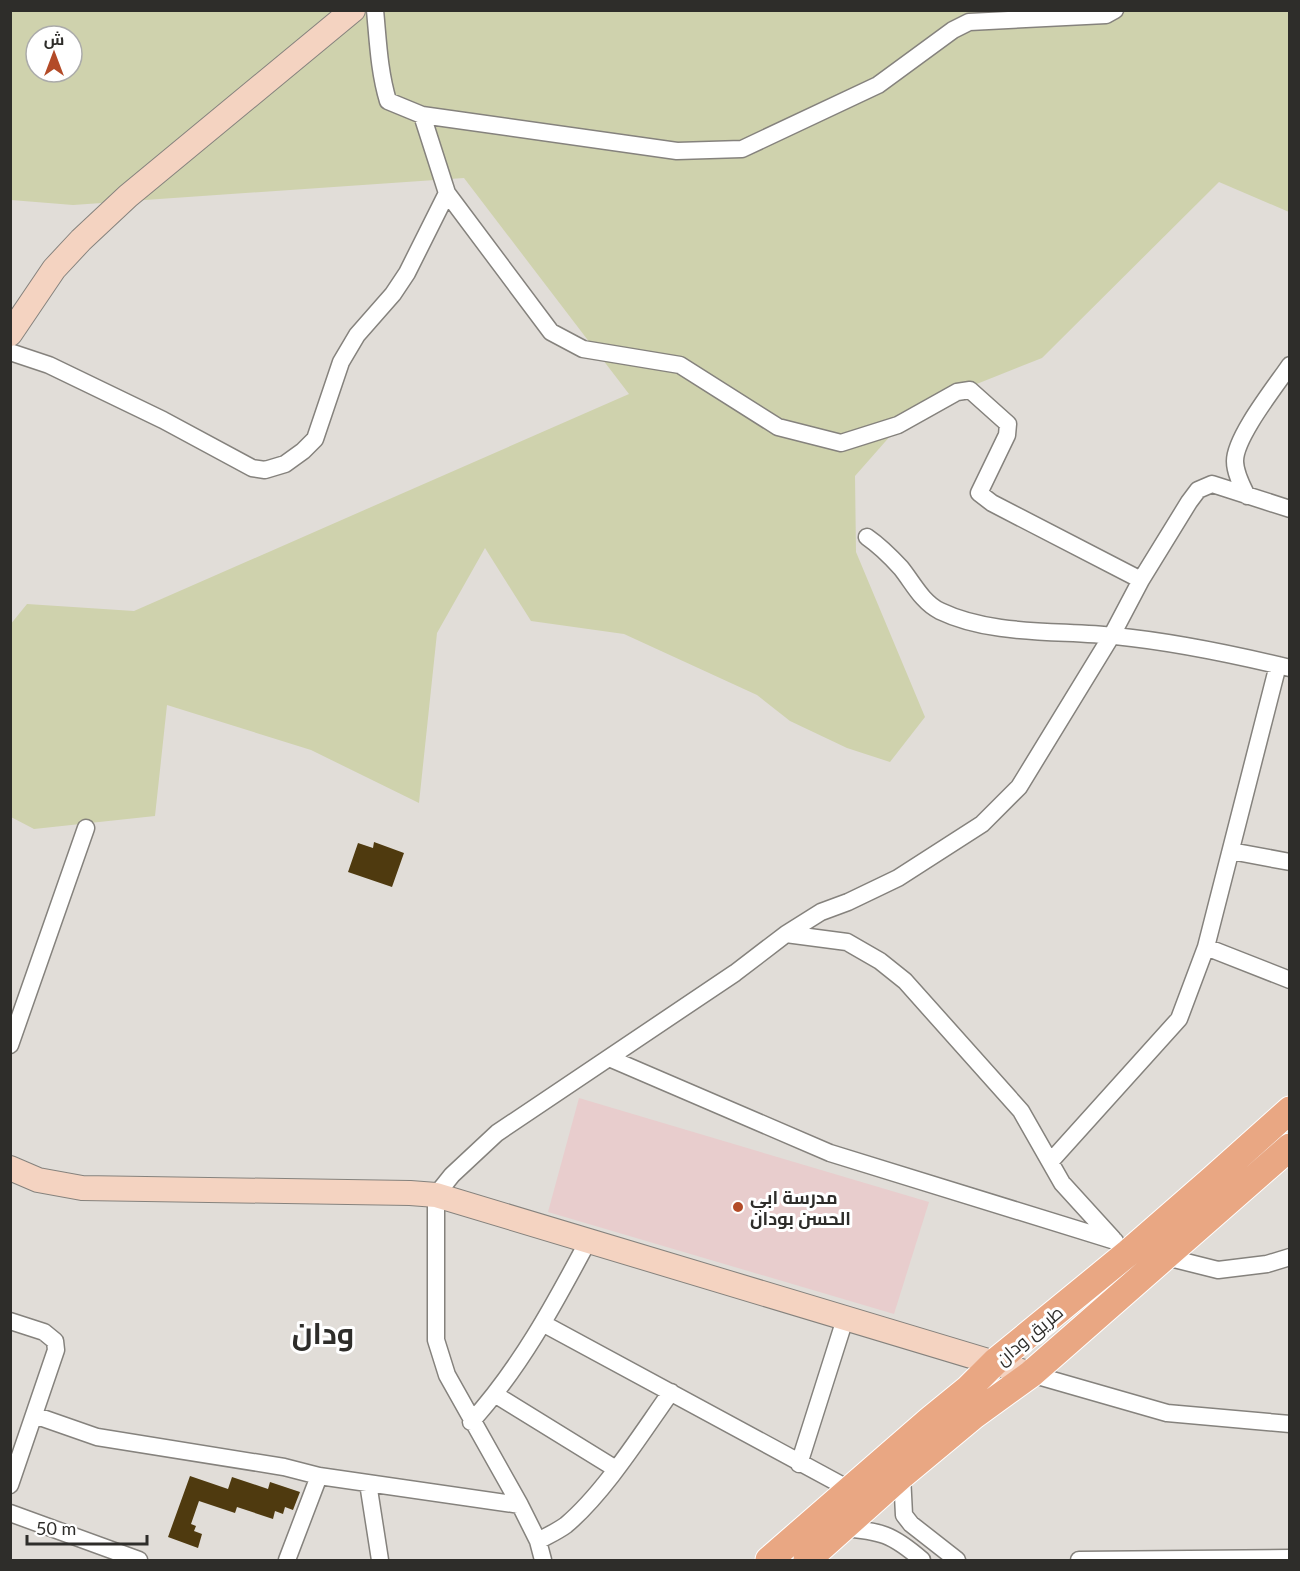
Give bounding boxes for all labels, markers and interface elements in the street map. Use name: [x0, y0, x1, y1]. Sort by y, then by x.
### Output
north arrow: [24, 24, 84, 84]
text: ش: [44, 29, 64, 49]
place label: مدرسة ابي الحسن بودان: [750, 1186, 851, 1230]
marker: مدرسة ابي الحسن بودان: [731, 1200, 745, 1214]
street label: طريق ودان: [991, 1301, 1068, 1371]
district label: ودان: [292, 1314, 354, 1352]
scale bar: [27, 1508, 147, 1546]
text: 50 m: [36, 1517, 76, 1539]

